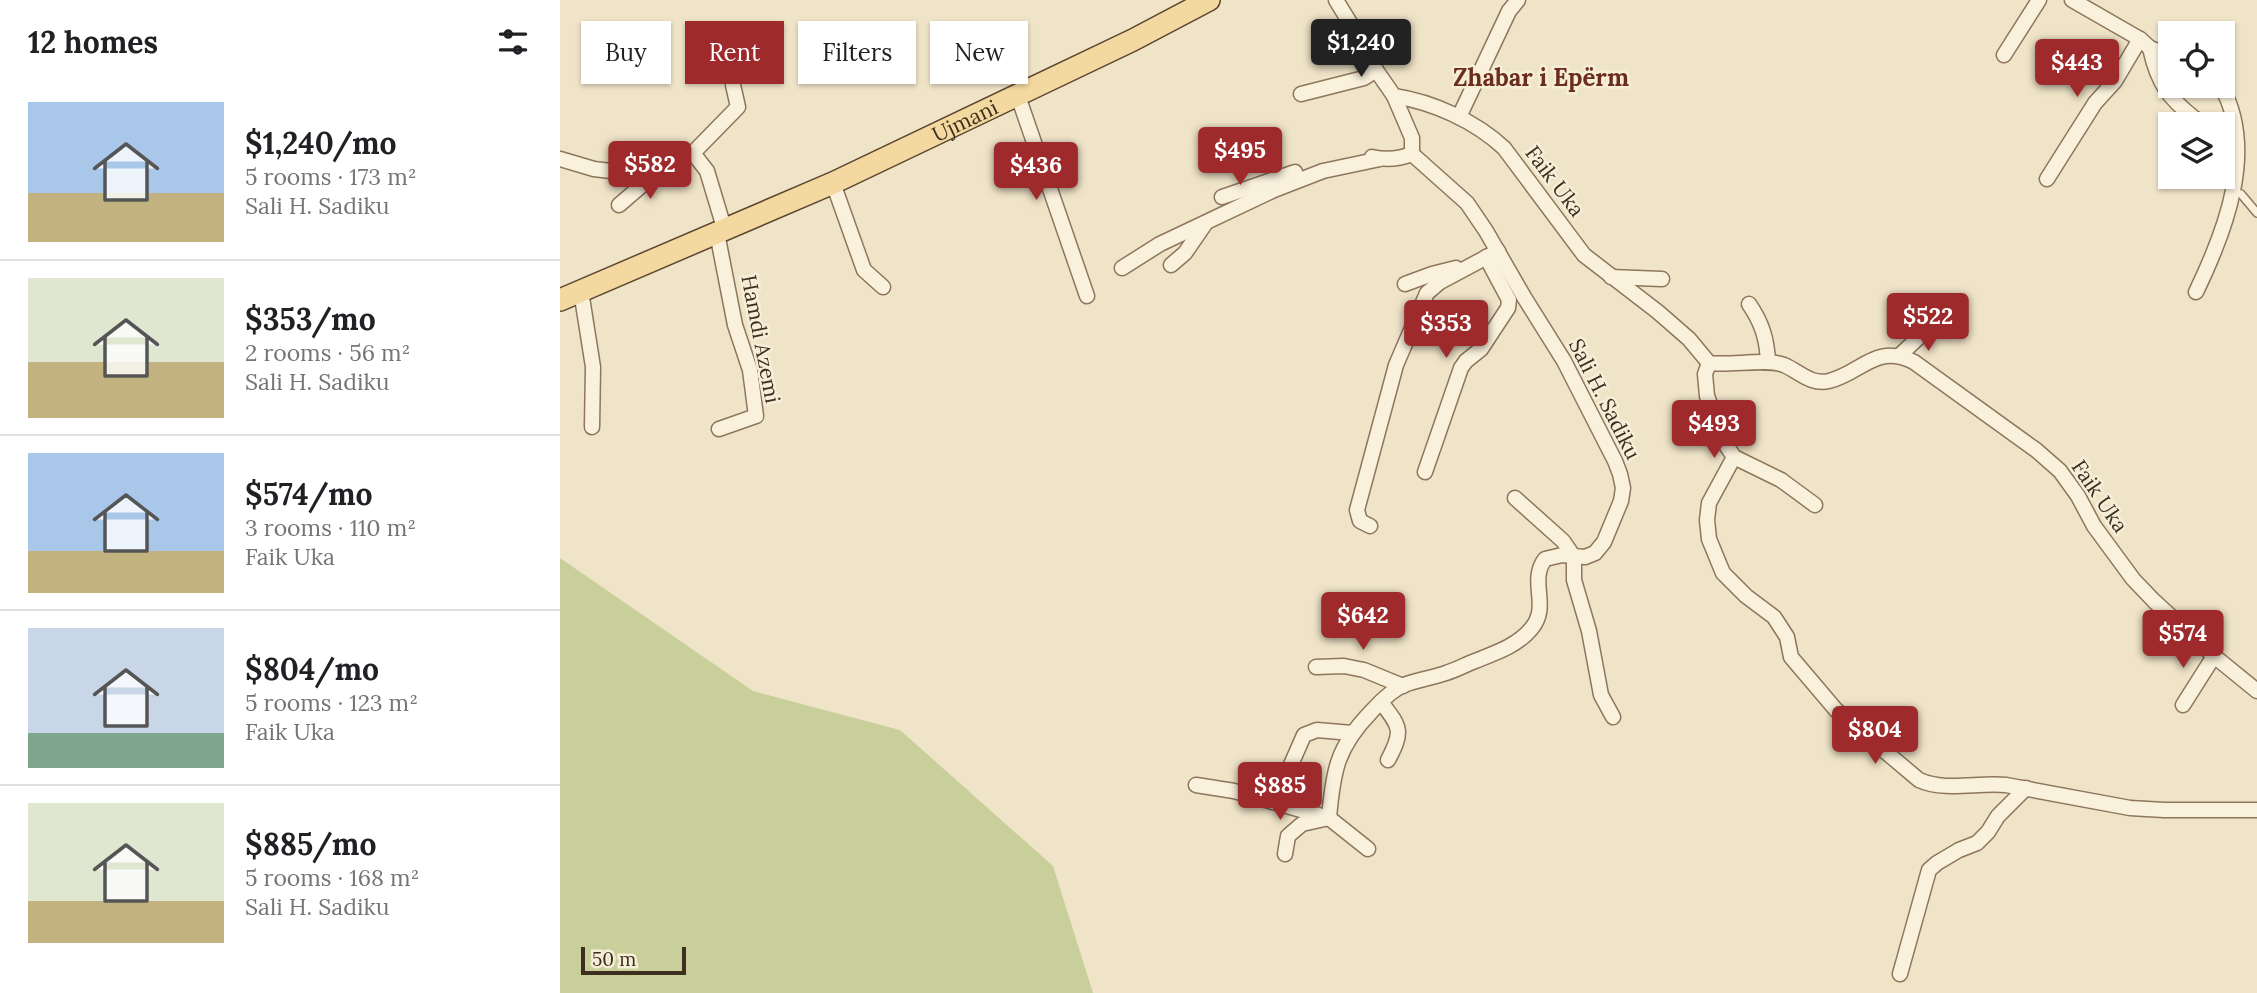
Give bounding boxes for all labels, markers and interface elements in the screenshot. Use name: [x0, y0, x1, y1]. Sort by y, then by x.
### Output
pin: $1,240: [1304, 20, 1418, 79]
chip: Buy: [581, 21, 671, 84]
chip: Rent: [685, 21, 784, 84]
chip: Filters: [798, 21, 916, 84]
chip: New: [930, 21, 1028, 84]
map controls: [2158, 21, 2235, 189]
button: locate: [2158, 21, 2235, 98]
text: 12 homes: [28, 23, 158, 61]
icon: filters: [494, 23, 532, 61]
text: $1,240: [1327, 27, 1395, 56]
pin: $443: [2036, 40, 2118, 99]
text: $443: [2051, 47, 2103, 76]
district label: Zhabar i Epërm: [1453, 62, 1629, 93]
street label: Ujmani: [928, 93, 1002, 147]
button: layers: [2158, 112, 2235, 189]
text: $1,240/mo: [245, 124, 397, 162]
pin: $495: [1199, 128, 1281, 187]
icon: home: [84, 130, 168, 214]
text: $495: [1214, 135, 1266, 164]
street label: Faik Uka: [1520, 140, 1591, 222]
pin: $582: [609, 142, 691, 201]
pin: $436: [995, 142, 1077, 202]
text: $582: [624, 149, 676, 178]
text: $436: [1010, 150, 1062, 179]
text: 5 rooms · 173 m²: [245, 162, 417, 191]
text: Sali H. Sadiku: [245, 191, 390, 220]
street label: Hamdi Azemi: [735, 273, 787, 406]
pin: $522: [1887, 294, 1969, 353]
text: $353/mo: [245, 300, 376, 338]
pin: $353: [1405, 300, 1487, 360]
text: $522: [1903, 301, 1953, 330]
icon: home: [84, 306, 168, 390]
text: $353: [1420, 308, 1472, 337]
street label: Sali H. Sadiku: [1563, 334, 1647, 464]
text: 2 rooms · 56 m²: [245, 338, 410, 367]
text: Sali H. Sadiku: [245, 367, 390, 396]
pin: $493: [1673, 400, 1755, 460]
text: $493: [1688, 408, 1740, 437]
street label: Faik Uka: [2066, 454, 2134, 538]
text: $574/mo: [245, 475, 372, 513]
icon: home: [84, 481, 168, 565]
text: 3 rooms · 110 m²: [245, 513, 416, 542]
text: Faik Uka: [245, 542, 335, 571]
pin: $642: [1322, 592, 1404, 652]
text: $642: [1337, 600, 1389, 629]
pin: $574: [2142, 610, 2224, 670]
text: $574: [2159, 618, 2207, 647]
text: $804/mo: [245, 650, 379, 688]
icon: home: [84, 656, 168, 740]
text: 5 rooms · 123 m²: [245, 688, 418, 717]
pin: $804: [1834, 706, 1916, 766]
text: $804: [1848, 714, 1902, 743]
text: Faik Uka: [245, 717, 335, 746]
pin: $885: [1239, 762, 1321, 822]
text: $885: [1254, 770, 1306, 799]
text: $885/mo: [245, 825, 376, 863]
icon: home: [84, 831, 168, 915]
text: 5 rooms · 168 m²: [245, 863, 419, 892]
text: Sali H. Sadiku: [245, 892, 390, 921]
scale bar: [581, 944, 686, 976]
text: 50 m: [592, 947, 636, 971]

